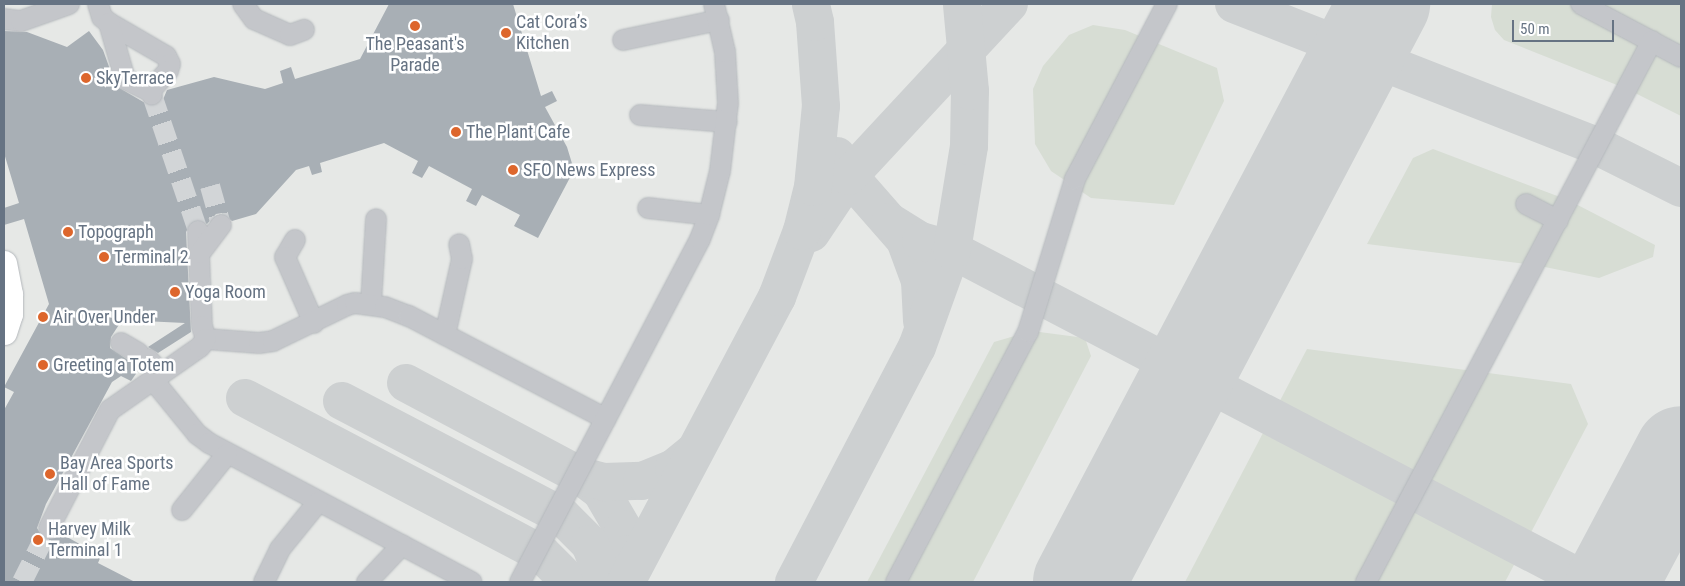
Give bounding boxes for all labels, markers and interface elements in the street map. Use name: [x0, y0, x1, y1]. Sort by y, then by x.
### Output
scale bar: [1515, 10, 1618, 42]
place label: Cat Cora’s Kitchen: [516, 12, 587, 54]
marker: The Peasant's Parade: [409, 20, 421, 32]
text: 50 m: [1520, 20, 1550, 38]
marker: Cat Cora’s Kitchen: [500, 27, 512, 39]
place label: The Peasant's Parade: [365, 34, 465, 76]
place label: SkyTerrace: [96, 67, 174, 89]
marker: SkyTerrace: [80, 72, 92, 84]
place label: The Plant Cafe: [466, 121, 570, 143]
marker: The Plant Cafe: [450, 126, 462, 138]
place label: SFO News Express: [523, 159, 655, 181]
marker: SFO News Express: [507, 164, 519, 176]
place label: Topograph: [78, 221, 154, 243]
marker: Topograph: [62, 226, 74, 238]
place label: Terminal 2: [114, 246, 189, 268]
marker: Terminal 2: [98, 251, 110, 263]
place label: Yoga Room: [185, 281, 266, 303]
marker: Yoga Room: [169, 286, 181, 298]
place label: Air Over Under: [53, 306, 155, 328]
marker: Air Over Under: [37, 311, 49, 323]
place label: Greeting a Totem: [53, 354, 175, 376]
marker: Greeting a Totem: [37, 359, 49, 371]
place label: Bay Area Sports Hall of Fame: [60, 453, 174, 496]
marker: Bay Area Sports Hall of Fame: [44, 468, 56, 480]
place label: Harvey Milk Terminal 1: [48, 519, 131, 562]
marker: Harvey Milk Terminal 1: [32, 534, 44, 546]

